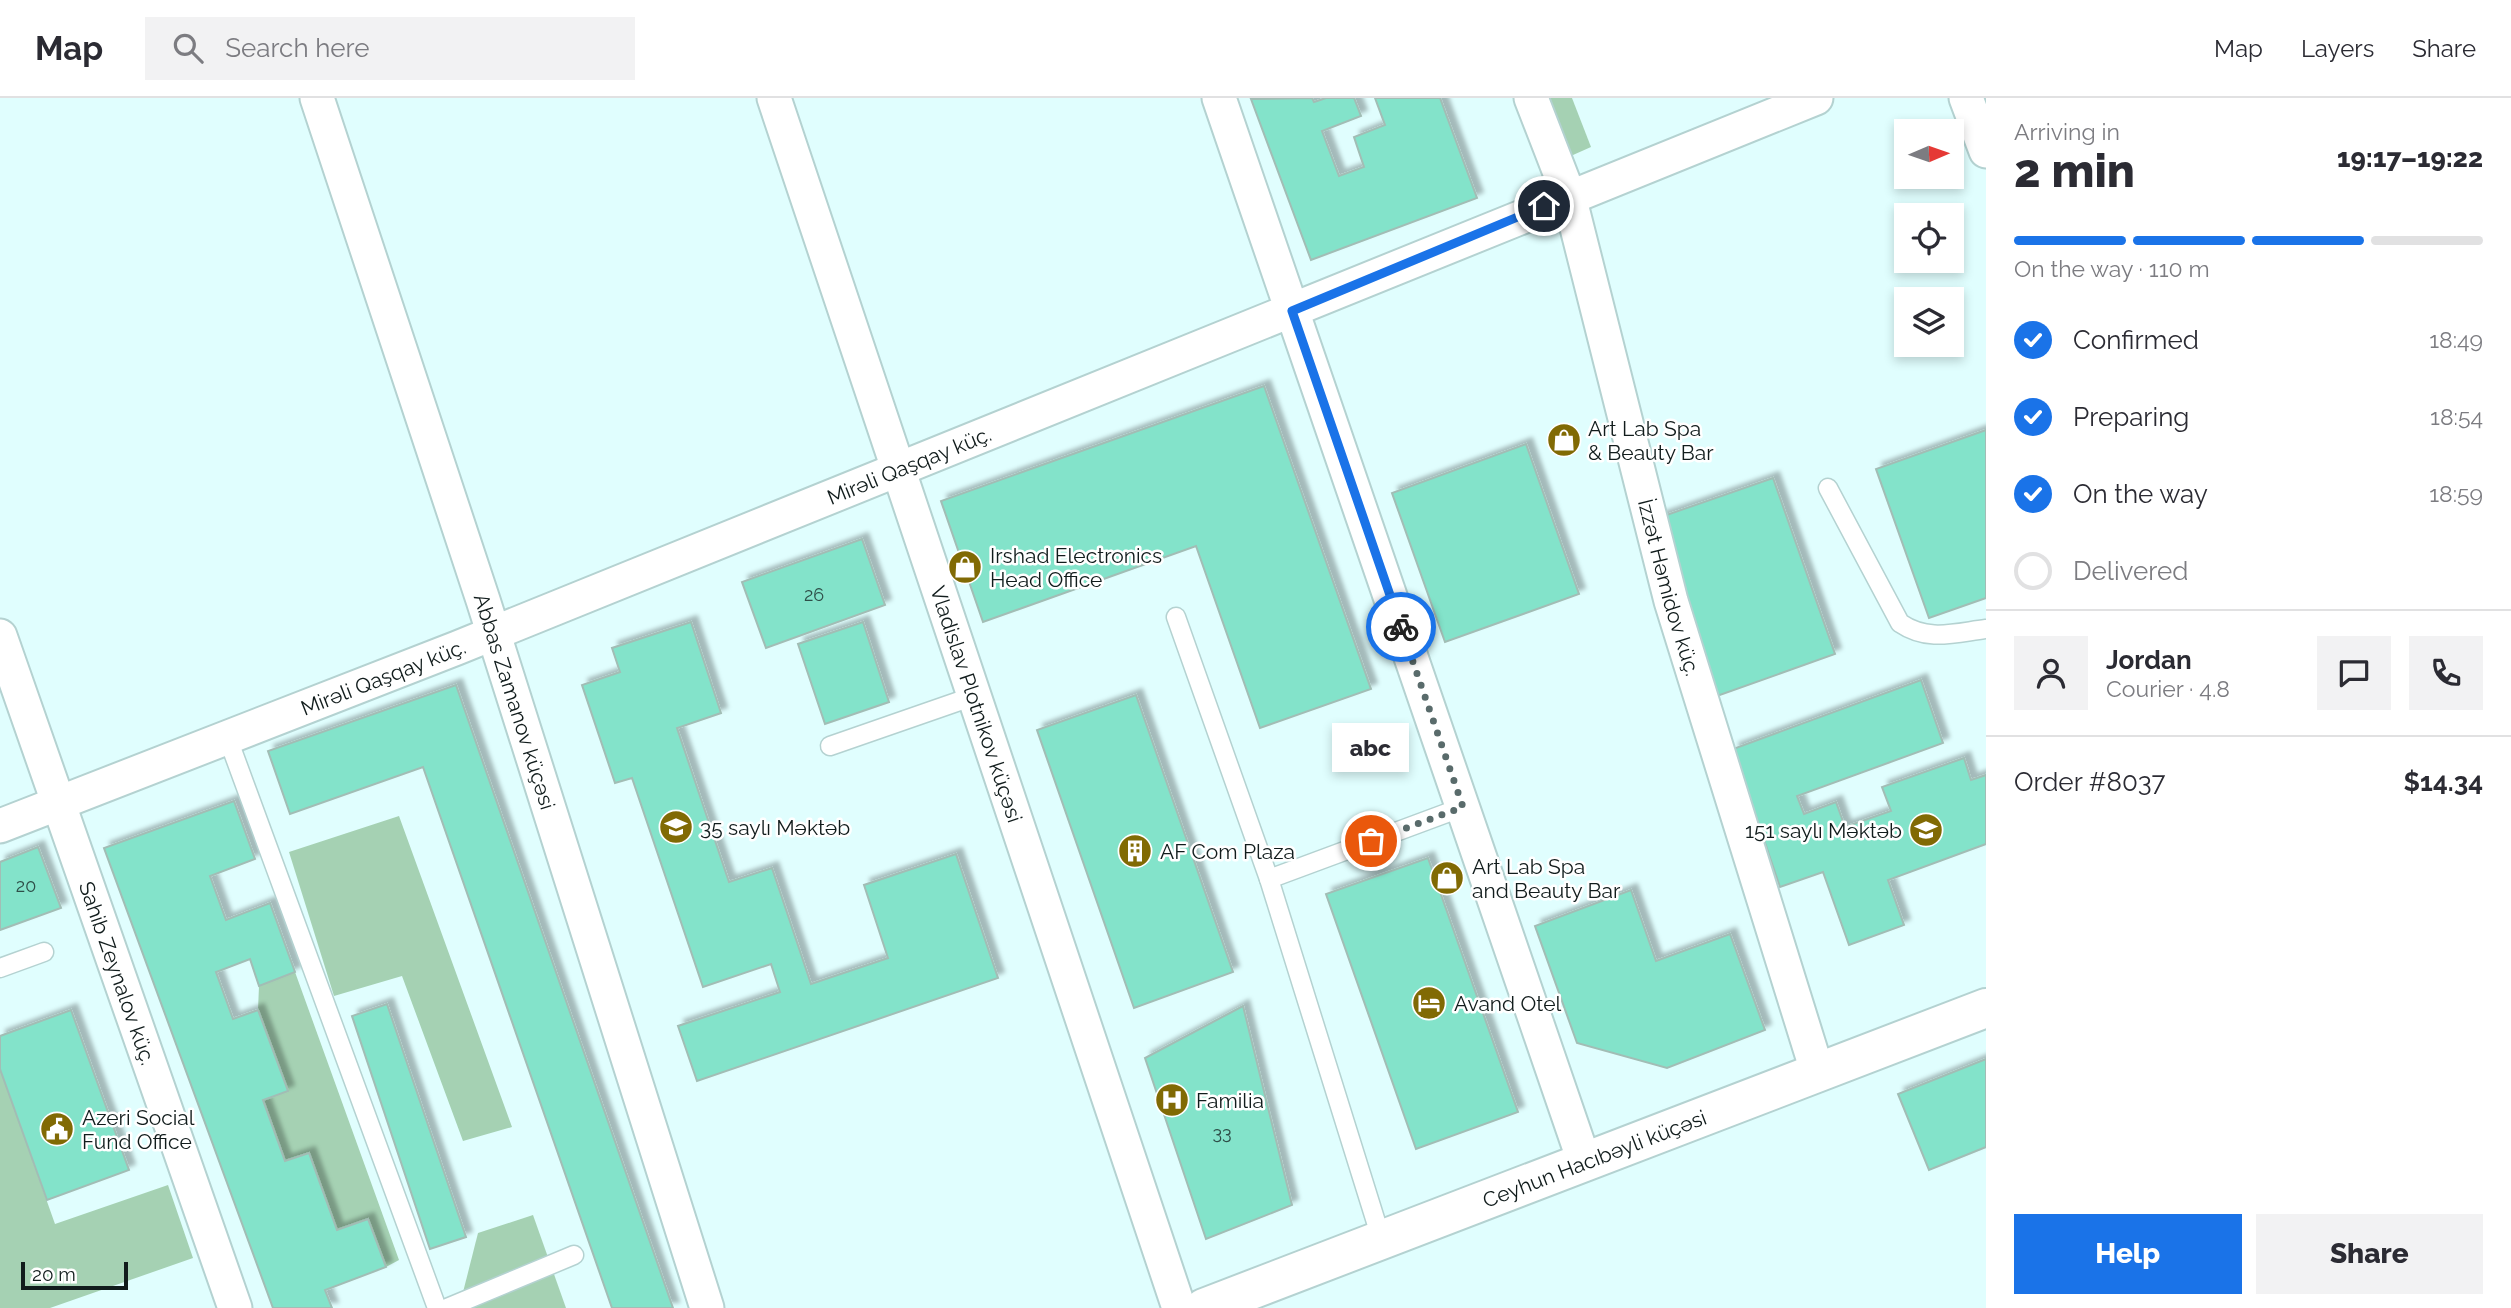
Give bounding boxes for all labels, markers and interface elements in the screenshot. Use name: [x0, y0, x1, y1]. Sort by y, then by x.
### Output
search box: [145, 17, 635, 80]
text: Map: [35, 29, 103, 68]
icon: search: [169, 29, 207, 67]
text: Search here: [225, 33, 370, 63]
text: Map: [2214, 34, 2263, 63]
text: Layers: [2301, 34, 2374, 63]
text: Share: [2412, 34, 2476, 63]
text: Arriving in: [2014, 118, 2120, 145]
north arrow: [1894, 119, 1964, 189]
map controls: [1894, 119, 1964, 357]
text: 19:17–19:22: [2337, 143, 2483, 173]
text: 2 min: [2014, 144, 2135, 198]
pin: [1514, 176, 1574, 236]
icon: home: [1525, 187, 1563, 225]
button: locate: [1894, 203, 1964, 273]
text: On the way · 110 m: [2014, 255, 2210, 282]
button: layers: [1894, 287, 1964, 357]
icon: check: [2014, 321, 2052, 359]
text: Confirmed: [2073, 325, 2199, 355]
text: 18:49: [2429, 326, 2483, 353]
icon: check: [2014, 398, 2052, 436]
text: Preparing: [2073, 402, 2189, 432]
text: 18:54: [2430, 403, 2483, 430]
place label: Art Lab Spa & Beauty Bar: [1588, 416, 1714, 465]
street label: Mirəli Qaşqay küç.: [823, 421, 995, 509]
shop icon: Art Lab Spa & Beauty Bar: [1545, 421, 1583, 459]
icon: check: [2014, 475, 2052, 513]
text: On the way: [2073, 479, 2208, 509]
text: 18:59: [2429, 480, 2483, 507]
street label: İzzət Həmidov küç.: [1633, 496, 1706, 679]
place label: Irshad Electronics Head Office: [990, 543, 1162, 592]
shop icon: Irshad Electronics Head Office: [946, 548, 984, 586]
text: Delivered: [2073, 556, 2188, 586]
street label: Vladislav Plotnikov küçəsi: [926, 582, 1028, 826]
house number: 26: [804, 584, 824, 605]
street label: Abbas Zamanov küçəsi: [469, 590, 561, 812]
courier: [1366, 592, 1436, 662]
icon: bike: [1382, 608, 1420, 646]
street label: Mirəli Qaşqay küç.: [297, 633, 469, 720]
button: person: [2014, 636, 2088, 710]
button: chat: [2317, 636, 2391, 710]
button: phone: [2409, 636, 2483, 710]
text: Jordan: [2106, 645, 2192, 675]
text: Courier · 4.8: [2106, 675, 2230, 702]
callout: abc: [1332, 722, 1410, 771]
text: abc: [1350, 734, 1391, 761]
text: Order #8037: [2014, 767, 2165, 797]
text: $14.34: [2404, 767, 2483, 797]
school or university icon: 35 saylı Məktəb: [657, 808, 695, 846]
pin: [1341, 811, 1401, 871]
school or university icon: 151 saylı Məktəb: [1907, 811, 1945, 849]
place label: 35 saylı Məktəb: [700, 815, 850, 840]
place label: 151 saylı Məktəb: [1745, 818, 1902, 843]
icon: bag: [1352, 822, 1390, 860]
building icon: AF Com Plaza: [1116, 832, 1154, 870]
place label: AF Com Plaza: [1160, 839, 1295, 864]
place label: Art Lab Spa and Beauty Bar: [1472, 854, 1621, 903]
shop icon: Art Lab Spa and Beauty Bar: [1428, 859, 1466, 897]
house number: 20: [16, 875, 36, 896]
street label: Sahib Zeynalov küç.: [74, 878, 161, 1068]
hotel icon: Avand Otel: [1410, 984, 1448, 1022]
place label: Avand Otel: [1454, 991, 1561, 1016]
hospital icon: Familia: [1153, 1081, 1191, 1119]
place label: Familia: [1196, 1088, 1264, 1113]
street label: Ceyhun Hacıbəyli küçəsi: [1479, 1104, 1710, 1212]
place label: Azeri Social Fund Office: [82, 1105, 195, 1154]
public building icon: Azeri Social Fund Office: [38, 1110, 76, 1148]
house number: 33: [1212, 1122, 1232, 1143]
button: Help: [2014, 1214, 2242, 1294]
button: Share: [2256, 1214, 2483, 1294]
scale bar: [21, 1259, 128, 1291]
text: 20 m: [32, 1263, 76, 1285]

